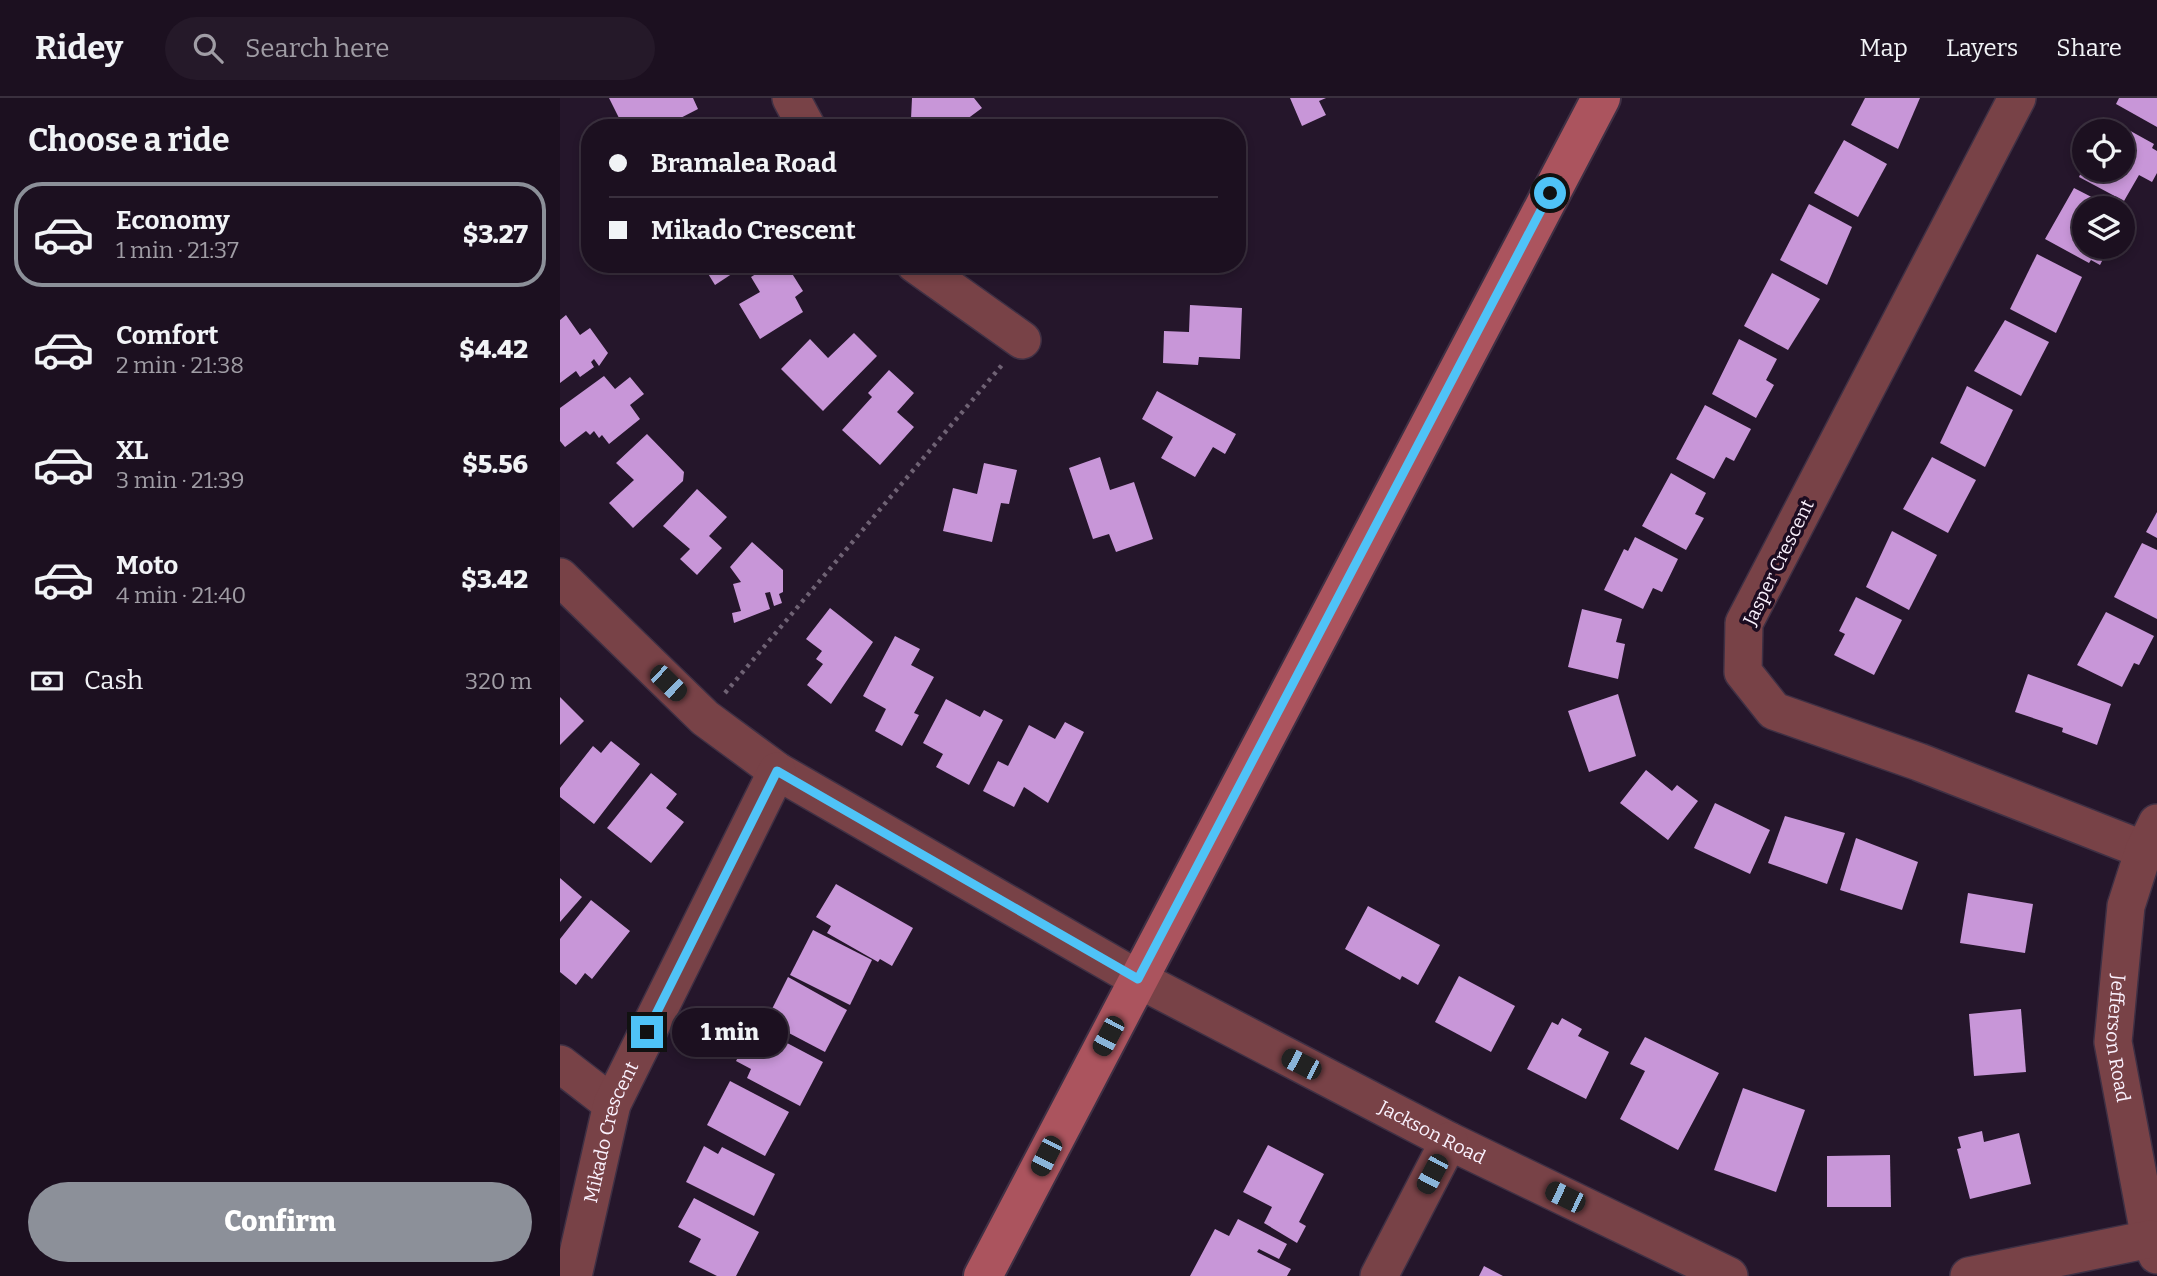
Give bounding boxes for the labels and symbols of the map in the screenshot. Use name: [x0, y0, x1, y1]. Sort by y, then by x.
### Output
route start: [1534, 177, 1566, 209]
street label: Jasper Crescent: [1738, 495, 1819, 630]
car: [646, 661, 691, 705]
street label: Jefferson Road: [2101, 973, 2135, 1104]
callout: 1 min: [672, 1007, 787, 1056]
car: [1089, 1013, 1128, 1059]
route end: [631, 1016, 663, 1048]
car: [1278, 1045, 1325, 1083]
street label: Mikado Crescent: [579, 1058, 643, 1205]
street label: Jackson Road: [1374, 1095, 1489, 1169]
car: [1028, 1133, 1065, 1179]
car: [1413, 1151, 1452, 1197]
car: [1542, 1178, 1589, 1216]

